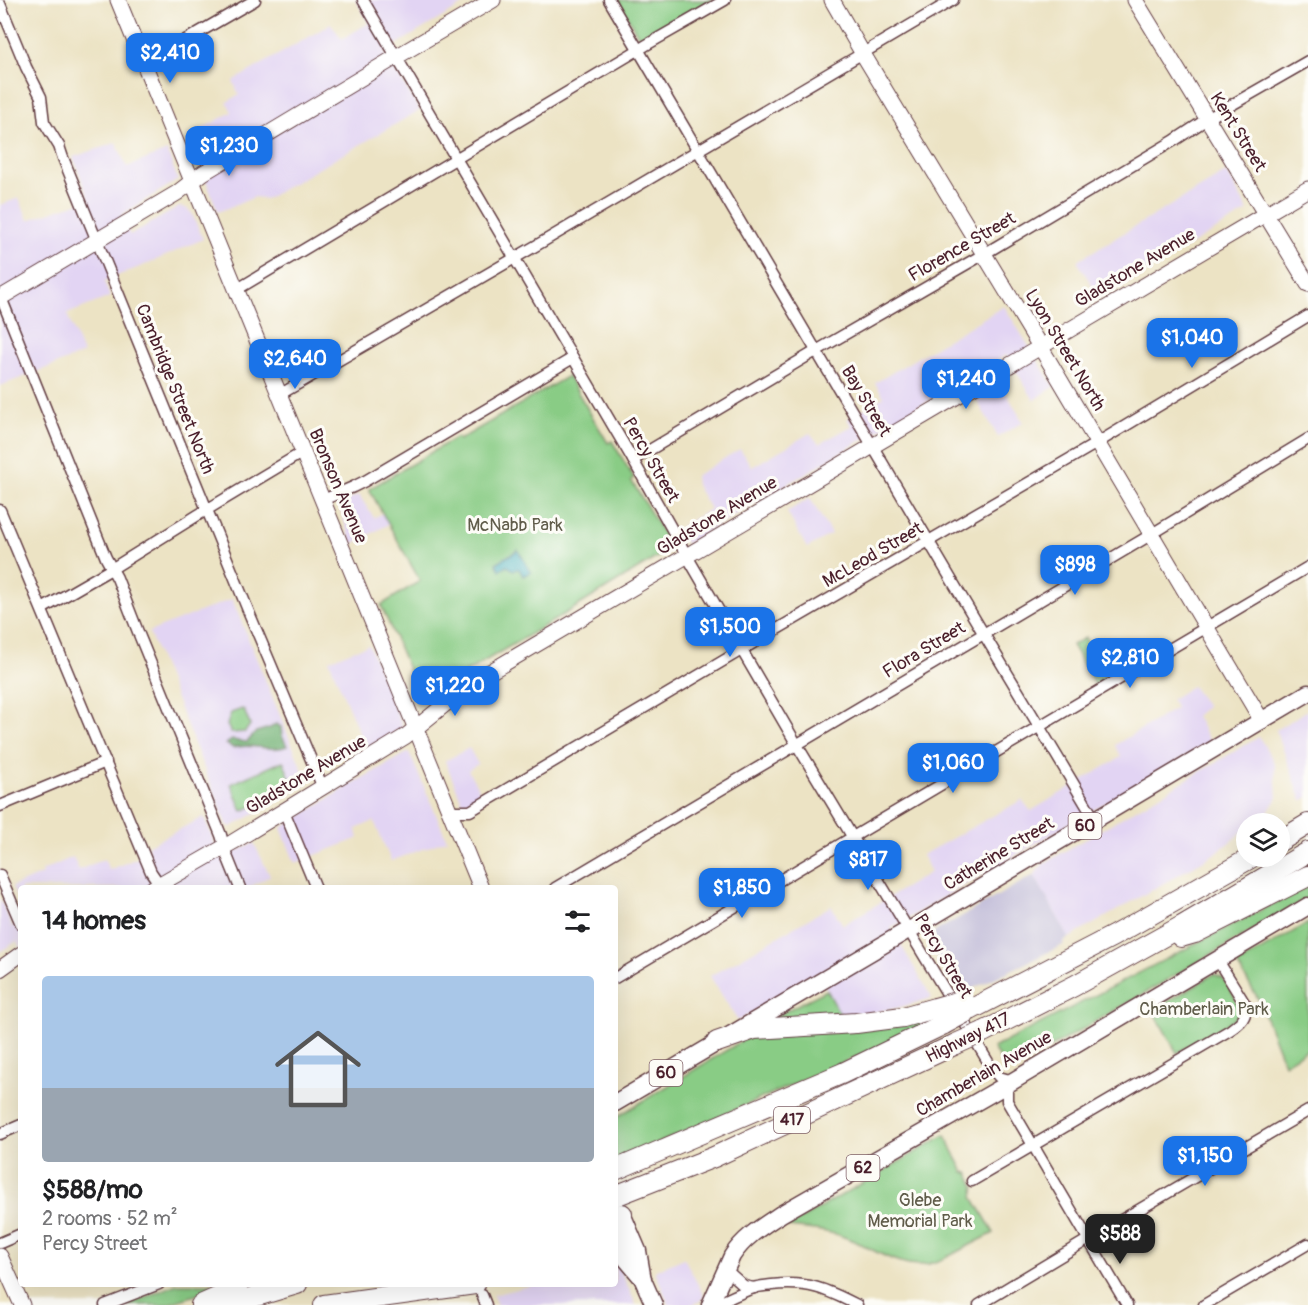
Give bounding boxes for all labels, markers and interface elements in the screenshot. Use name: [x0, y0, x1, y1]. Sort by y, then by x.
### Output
pin: $2,410: [121, 33, 219, 84]
text: $2,410: [140, 40, 200, 65]
street label: Kent Street: [1205, 88, 1272, 177]
pin: $1,230: [180, 126, 278, 177]
text: $1,230: [199, 133, 259, 158]
street label: Florence Street: [904, 207, 1020, 287]
street label: Gladstone Avenue: [1071, 223, 1199, 313]
street label: Lyon Street North: [1020, 285, 1110, 415]
street label: Cambridge Street North: [130, 301, 220, 477]
pin: $1,040: [1143, 318, 1241, 369]
text: $1,040: [1161, 325, 1223, 350]
pin: $2,640: [246, 339, 344, 390]
text: $2,640: [263, 346, 327, 371]
pin: $1,240: [917, 359, 1015, 410]
street label: Bay Street: [836, 361, 897, 441]
text: $1,240: [936, 366, 996, 391]
street label: Percy Street: [617, 413, 685, 507]
street label: Bronson Avenue: [303, 425, 373, 547]
street label: Gladstone Avenue: [653, 471, 781, 561]
park label: McNabb Park: [467, 514, 563, 537]
street label: McLeod Street: [819, 517, 928, 593]
pin: $898: [1039, 545, 1111, 596]
text: $898: [1054, 552, 1096, 577]
pin: $1,500: [681, 607, 779, 658]
text: $1,500: [699, 614, 761, 639]
street label: Flora Street: [879, 616, 970, 684]
pin: $2,810: [1081, 638, 1179, 689]
text: $2,810: [1101, 645, 1159, 670]
pin: $1,220: [406, 666, 504, 717]
text: $1,220: [425, 673, 485, 698]
street label: Gladstone Avenue: [242, 730, 370, 820]
pin: $1,060: [904, 743, 1002, 794]
text: $1,060: [922, 750, 984, 775]
street label: Catherine Street: [940, 812, 1059, 896]
road number: 60: [1068, 813, 1102, 839]
map controls: [1236, 813, 1290, 867]
button: layers: [1236, 813, 1290, 867]
pin: $817: [832, 840, 904, 891]
text: $817: [848, 847, 888, 872]
pin: $1,850: [693, 868, 791, 919]
text: $1,850: [713, 875, 771, 900]
text: 14 homes: [42, 905, 146, 937]
icon: filters: [561, 905, 594, 938]
street label: Percy Street: [909, 909, 978, 1003]
park label: Chamberlain Park: [1139, 998, 1269, 1021]
street label: Highway 417: [922, 1007, 1015, 1068]
icon: home: [264, 1015, 372, 1123]
street label: Chamberlain Avenue: [912, 1026, 1056, 1122]
road number: 60: [650, 1060, 682, 1086]
road number: 417: [774, 1107, 810, 1133]
pin: $1,150: [1156, 1136, 1254, 1187]
text: $1,150: [1177, 1143, 1233, 1168]
road number: 62: [846, 1155, 880, 1181]
text: $588/mo: [42, 1174, 143, 1206]
park label: Glebe Memorial Park: [867, 1189, 973, 1233]
text: 2 rooms · 52 m²: [42, 1206, 178, 1231]
pin: $588: [1084, 1214, 1156, 1265]
text: $588: [1099, 1221, 1141, 1246]
text: Percy Street: [42, 1231, 147, 1256]

